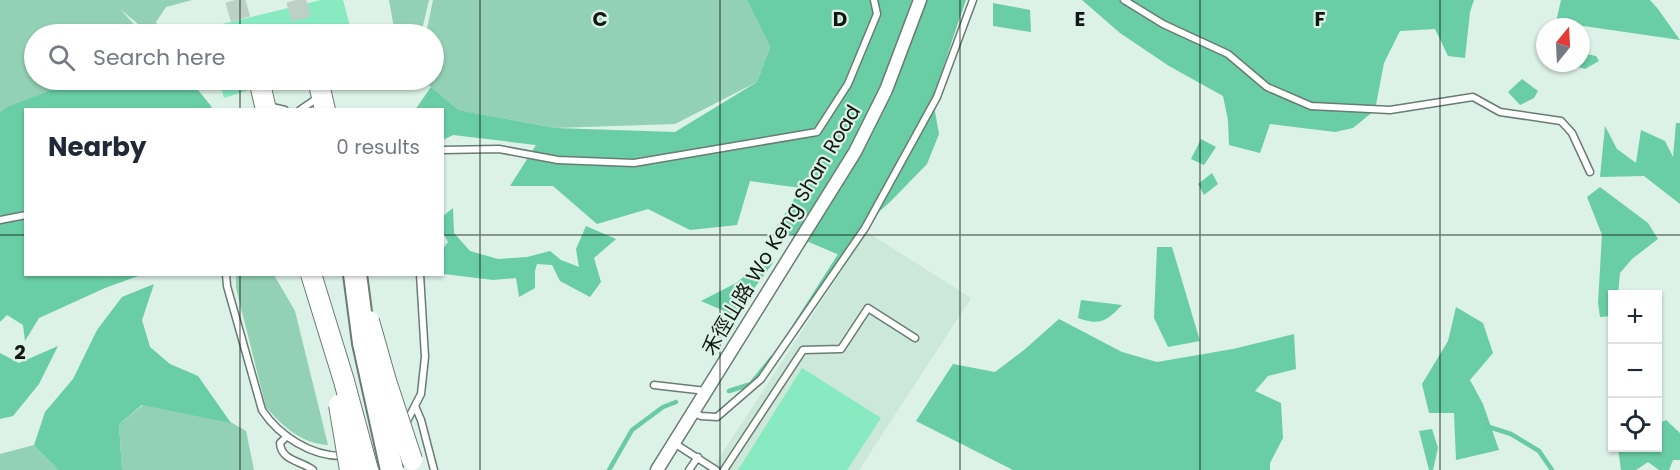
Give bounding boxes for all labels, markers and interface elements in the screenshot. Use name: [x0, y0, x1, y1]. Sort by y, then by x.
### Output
text: C: [592, 5, 608, 33]
text: D: [833, 5, 847, 33]
text: E: [1075, 5, 1085, 33]
text: F: [1315, 5, 1326, 33]
north arrow: [1536, 18, 1590, 72]
search box: [24, 24, 444, 90]
icon: search: [45, 41, 78, 74]
text: Search here: [93, 42, 226, 73]
street label: 禾徑山路 Wo Keng Shan Road: [695, 100, 867, 360]
text: Nearby: [48, 129, 146, 165]
text: 0 results: [336, 133, 420, 161]
map controls: [1608, 290, 1662, 452]
button: +: [1608, 290, 1662, 344]
text: 2: [14, 338, 26, 366]
button: −: [1608, 344, 1662, 398]
button: locate: [1608, 398, 1662, 452]

